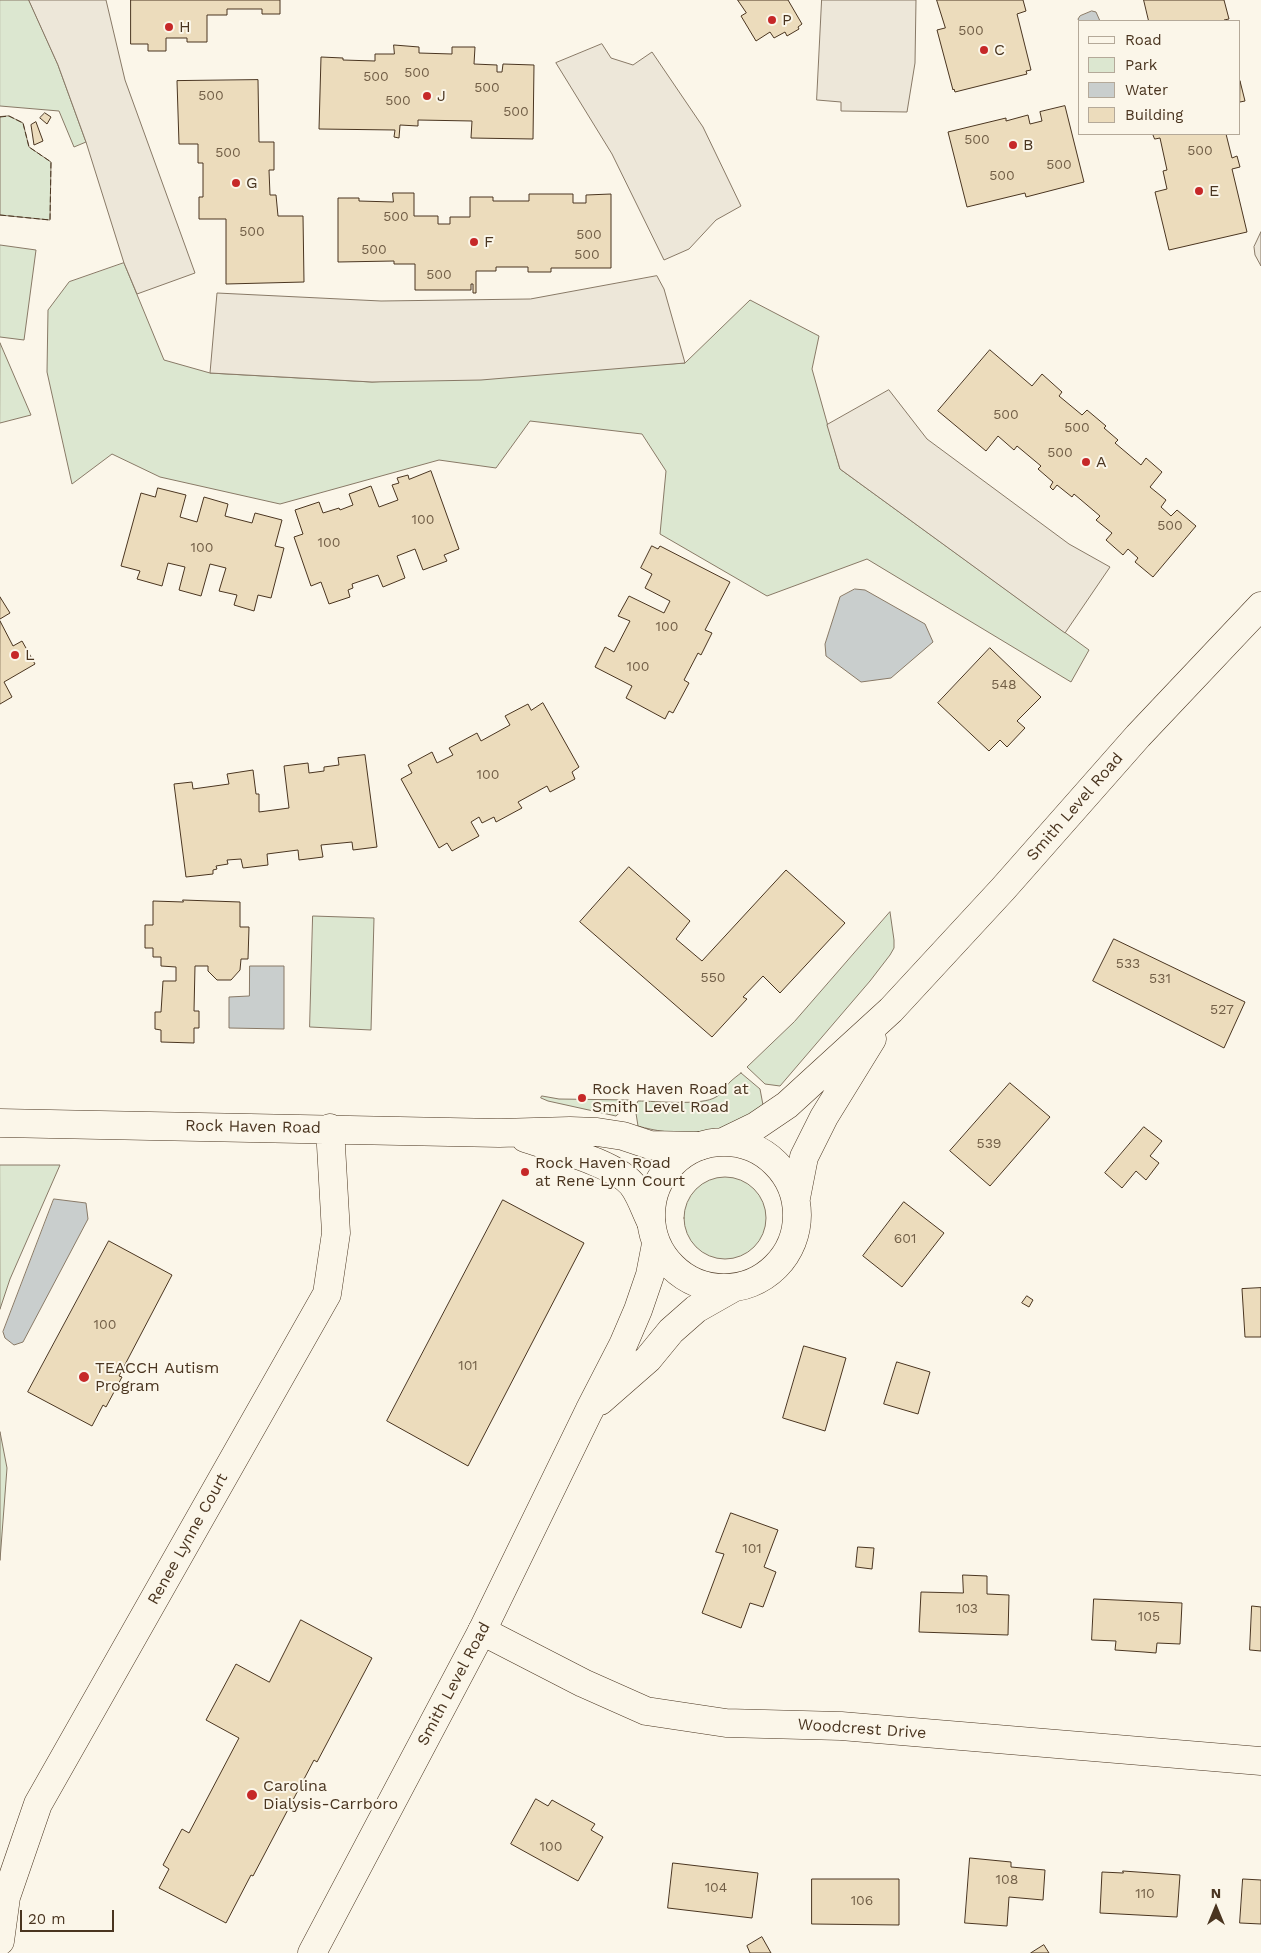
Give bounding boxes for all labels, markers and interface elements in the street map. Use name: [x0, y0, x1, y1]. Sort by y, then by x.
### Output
place label: P: [782, 10, 792, 30]
marker: P: [766, 14, 778, 26]
place label: H: [179, 17, 191, 37]
legend: [1078, 20, 1241, 135]
marker: H: [163, 21, 175, 33]
house number: 500: [958, 23, 984, 39]
text: Road: [1125, 31, 1162, 49]
place label: C: [994, 40, 1005, 60]
marker: C: [978, 44, 990, 56]
text: Park: [1125, 56, 1157, 74]
house number: 500: [404, 65, 430, 81]
house number: 500: [363, 69, 389, 85]
house number: 500: [474, 80, 500, 96]
text: Water: [1125, 81, 1168, 99]
place label: J: [437, 86, 446, 106]
house number: 500: [198, 88, 224, 104]
marker: J: [421, 90, 433, 102]
house number: 500: [385, 93, 411, 109]
house number: 500: [503, 104, 529, 120]
text: Building: [1125, 106, 1183, 124]
house number: 500: [964, 132, 990, 148]
place label: B: [1023, 135, 1033, 155]
marker: B: [1007, 139, 1019, 151]
house number: 500: [1187, 143, 1213, 159]
house number: 500: [215, 145, 241, 161]
house number: 500: [1046, 157, 1072, 173]
house number: 500: [989, 168, 1015, 184]
place label: G: [246, 173, 258, 193]
marker: G: [230, 177, 242, 189]
place label: E: [1209, 181, 1219, 201]
marker: E: [1193, 185, 1205, 197]
house number: 500: [383, 209, 409, 225]
house number: 500: [239, 224, 265, 240]
house number: 500: [576, 227, 602, 243]
place label: F: [484, 232, 494, 252]
marker: F: [468, 236, 480, 248]
house number: 500: [361, 242, 387, 258]
house number: 500: [574, 247, 600, 263]
house number: 500: [426, 267, 452, 283]
house number: 500: [993, 407, 1019, 423]
house number: 500: [1064, 420, 1090, 436]
house number: 500: [1047, 445, 1073, 461]
place label: A: [1096, 452, 1107, 472]
marker: A: [1080, 456, 1092, 468]
house number: 100: [412, 512, 434, 528]
house number: 500: [1157, 518, 1183, 534]
house number: 100: [318, 535, 340, 551]
house number: 100: [191, 540, 213, 556]
house number: 100: [656, 619, 678, 635]
place label: L: [25, 645, 35, 665]
marker: L: [9, 649, 21, 661]
house number: 100: [627, 659, 649, 675]
house number: 548: [991, 677, 1017, 693]
street label: Smith Level Road: [1023, 749, 1127, 865]
house number: 100: [477, 767, 499, 783]
house number: 533: [1116, 956, 1140, 972]
house number: 550: [700, 970, 726, 986]
house number: 531: [1149, 971, 1171, 987]
house number: 527: [1210, 1002, 1234, 1018]
place label: Rock Haven Road at Smith Level Road: [592, 1079, 749, 1117]
marker: Rock Haven Road at Smith Level Road: [576, 1092, 588, 1104]
street label: Rock Haven Road: [185, 1116, 321, 1138]
house number: 539: [977, 1136, 1001, 1152]
place label: Rock Haven Road at Rene Lynn Court: [535, 1153, 685, 1191]
marker: Rock Haven Road at Rene Lynn Court: [519, 1166, 531, 1178]
house number: 601: [894, 1231, 916, 1247]
house number: 100: [94, 1317, 116, 1333]
place label: TEACCH Autism Program: [95, 1358, 219, 1396]
house number: 101: [458, 1358, 478, 1374]
marker: TEACCH Autism Program: [77, 1370, 91, 1384]
street label: Renee Lynne Court: [144, 1470, 232, 1608]
house number: 101: [742, 1541, 762, 1557]
house number: 103: [956, 1601, 978, 1617]
house number: 105: [1138, 1609, 1160, 1625]
street label: Smith Level Road: [413, 1619, 495, 1749]
street label: Woodcrest Drive: [797, 1715, 927, 1743]
place label: Carolina Dialysis-Carrboro: [263, 1776, 398, 1814]
marker: Carolina Dialysis-Carrboro: [245, 1788, 259, 1802]
house number: 100: [540, 1839, 562, 1855]
house number: 108: [996, 1872, 1018, 1888]
house number: 104: [705, 1880, 727, 1896]
north arrow: [1191, 1883, 1241, 1933]
text: N: [1211, 1885, 1221, 1901]
house number: 110: [1135, 1886, 1155, 1902]
house number: 106: [851, 1893, 873, 1909]
scale bar: [22, 1900, 116, 1932]
text: 20 m: [28, 1910, 66, 1928]

